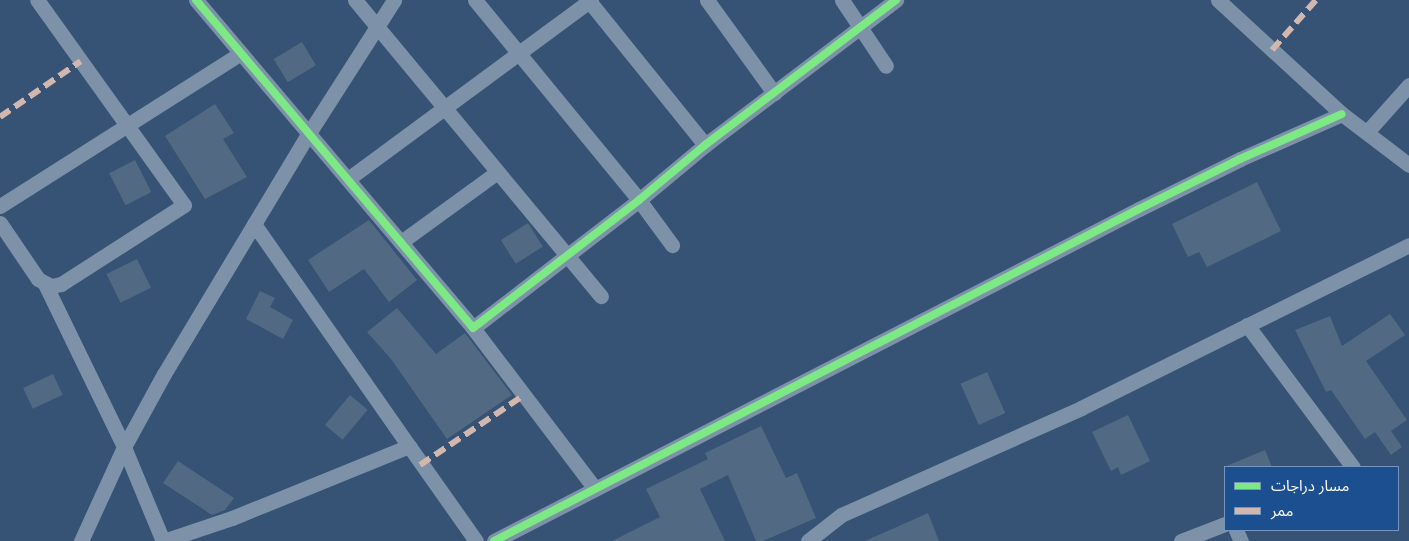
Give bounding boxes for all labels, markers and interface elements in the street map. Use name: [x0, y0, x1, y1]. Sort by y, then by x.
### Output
legend: [1224, 466, 1399, 531]
text: مسار دراجات: [1271, 475, 1349, 496]
text: ممر: [1271, 500, 1294, 521]

